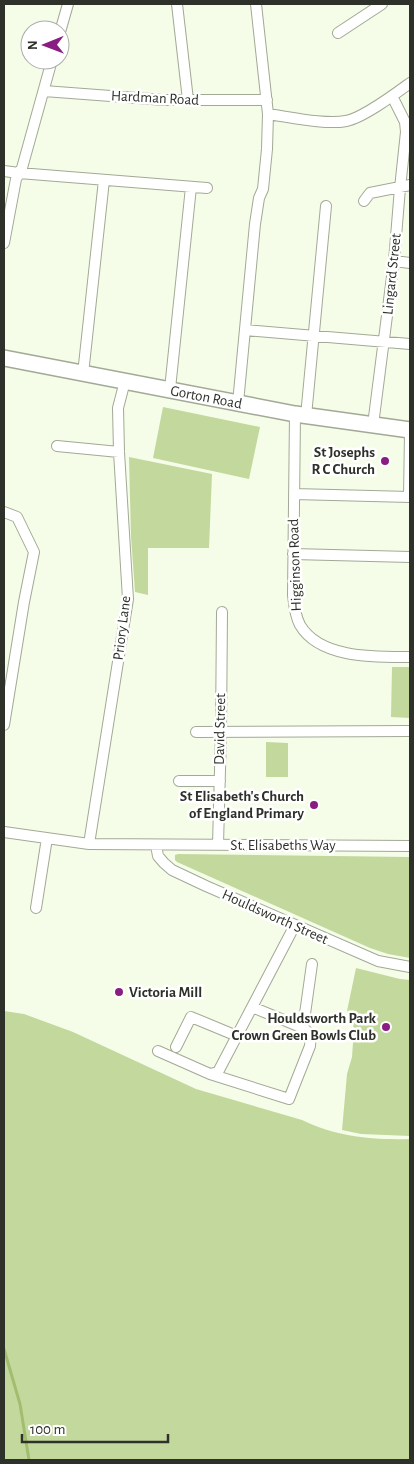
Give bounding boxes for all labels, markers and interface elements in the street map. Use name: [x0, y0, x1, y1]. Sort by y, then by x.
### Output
north arrow: [20, 20, 70, 70]
text: N: [26, 40, 40, 50]
street label: Hardman Road: [111, 88, 200, 108]
street label: Lingard Street: [380, 232, 404, 316]
street label: Gorton Road: [169, 383, 244, 411]
place label: St Josephs R C Church: [311, 445, 375, 477]
marker: St Josephs R C Church: [379, 455, 391, 467]
street label: Higginson Road: [286, 518, 304, 612]
street label: Priory Lane: [111, 595, 133, 661]
street label: David Street: [212, 693, 228, 765]
place label: St Elisabeth's Church of England Primary: [180, 789, 304, 821]
marker: St Elisabeth's Church of England Primary: [308, 799, 320, 811]
street label: St. Elisabeths Way: [230, 838, 336, 853]
street label: Houldsworth Street: [220, 887, 330, 947]
place label: Victoria Mill: [129, 985, 202, 1000]
marker: Victoria Mill: [113, 986, 125, 998]
place label: Houldsworth Park Crown Green Bowls Club: [231, 1011, 377, 1043]
marker: Houldsworth Park Crown Green Bowls Club: [380, 1021, 392, 1033]
scale bar: [22, 1412, 169, 1444]
text: 100 m: [30, 1422, 65, 1437]

